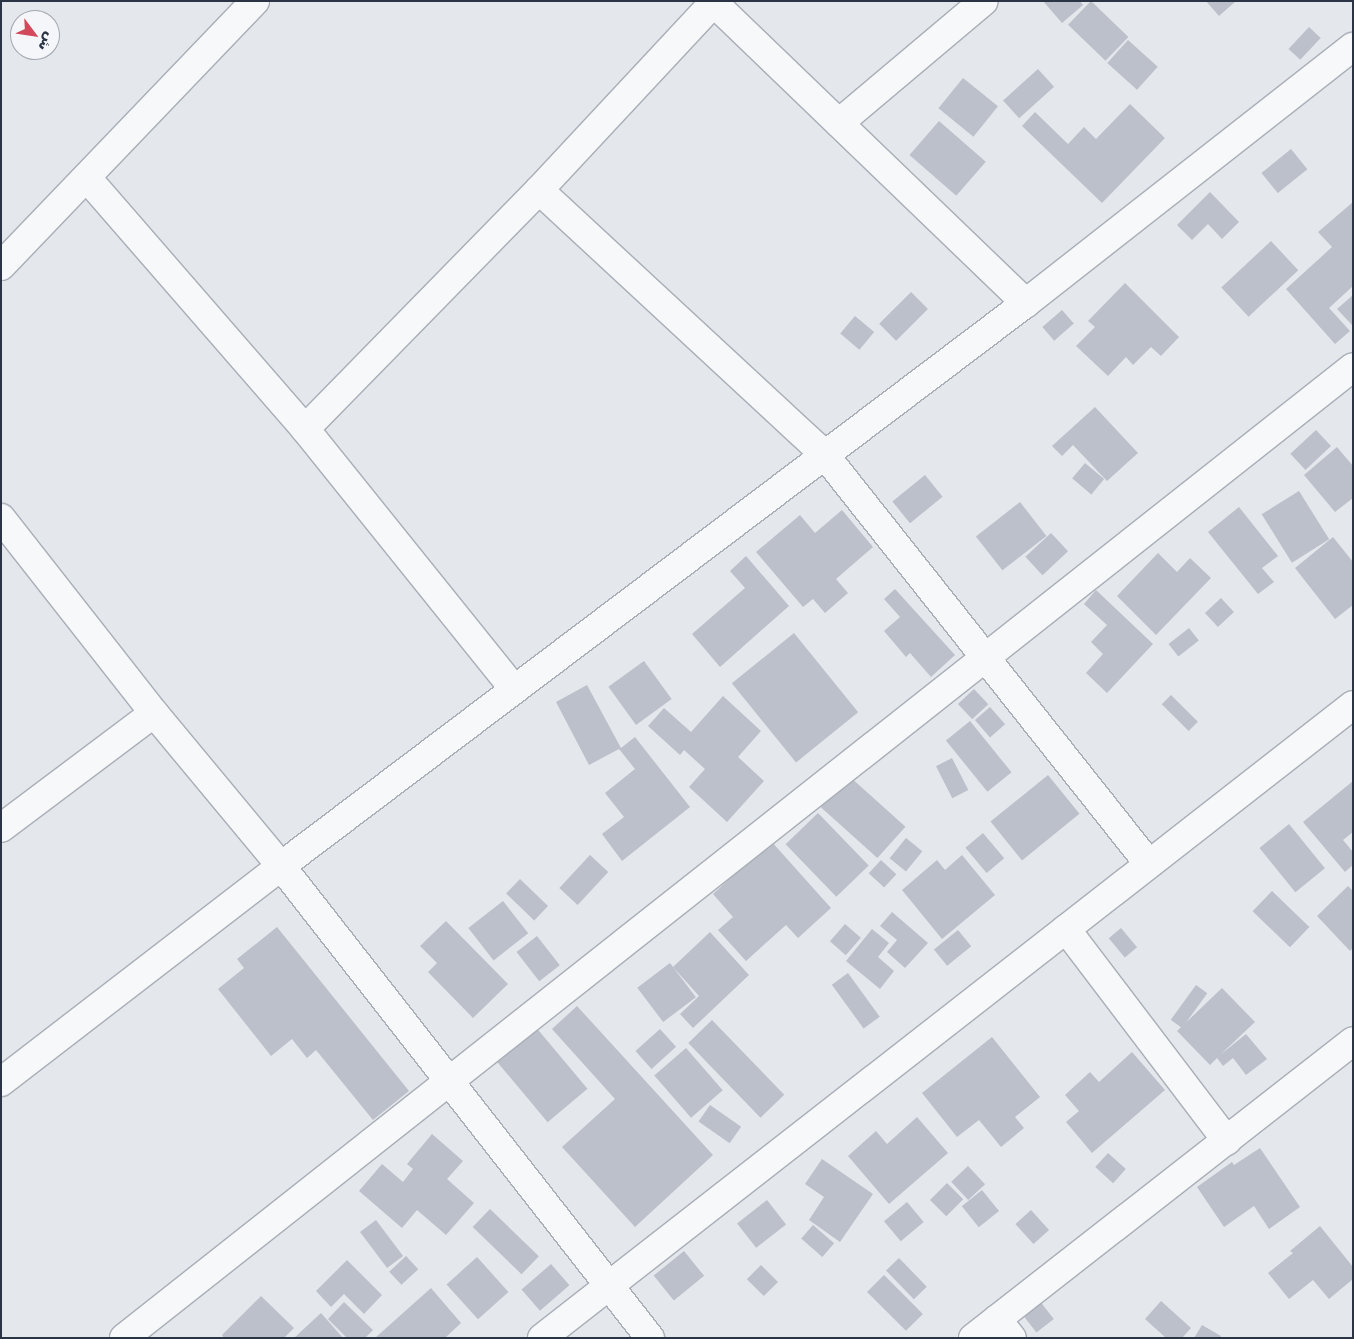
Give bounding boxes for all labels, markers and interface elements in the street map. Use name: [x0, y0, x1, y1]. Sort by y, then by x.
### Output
north arrow: [10, 10, 60, 60]
text: ش: [35, 30, 59, 55]

